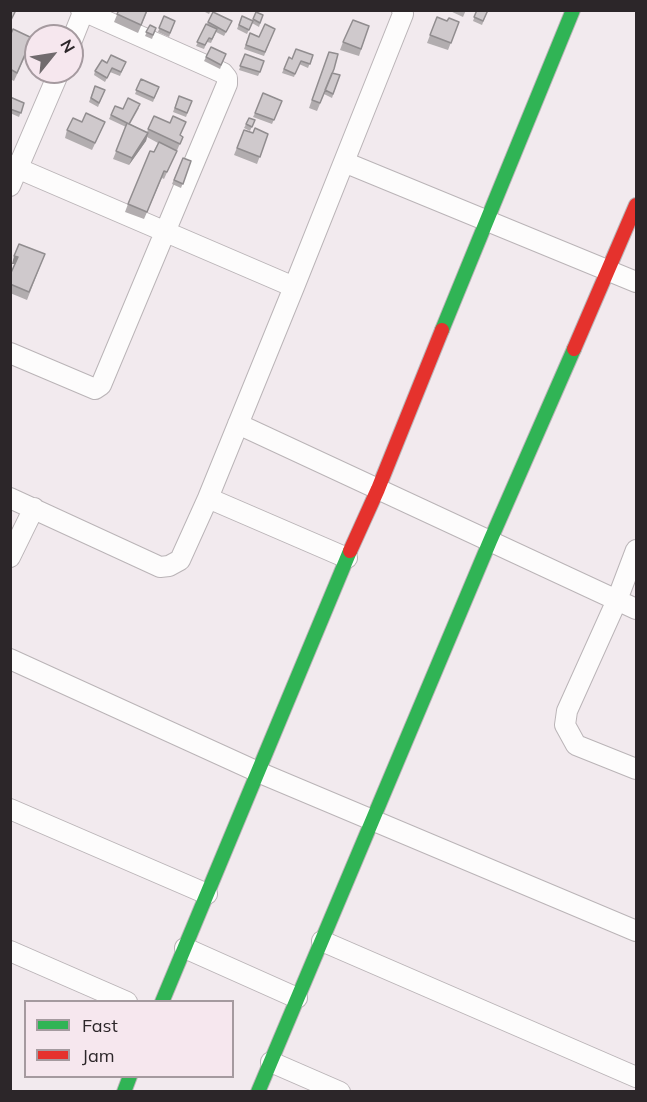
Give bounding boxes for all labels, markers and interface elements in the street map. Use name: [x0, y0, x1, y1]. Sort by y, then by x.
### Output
north arrow: [24, 24, 84, 84]
text: N: [56, 36, 80, 56]
legend: [24, 1000, 234, 1078]
text: Fast: [82, 1014, 118, 1037]
text: Jam: [82, 1044, 115, 1067]

